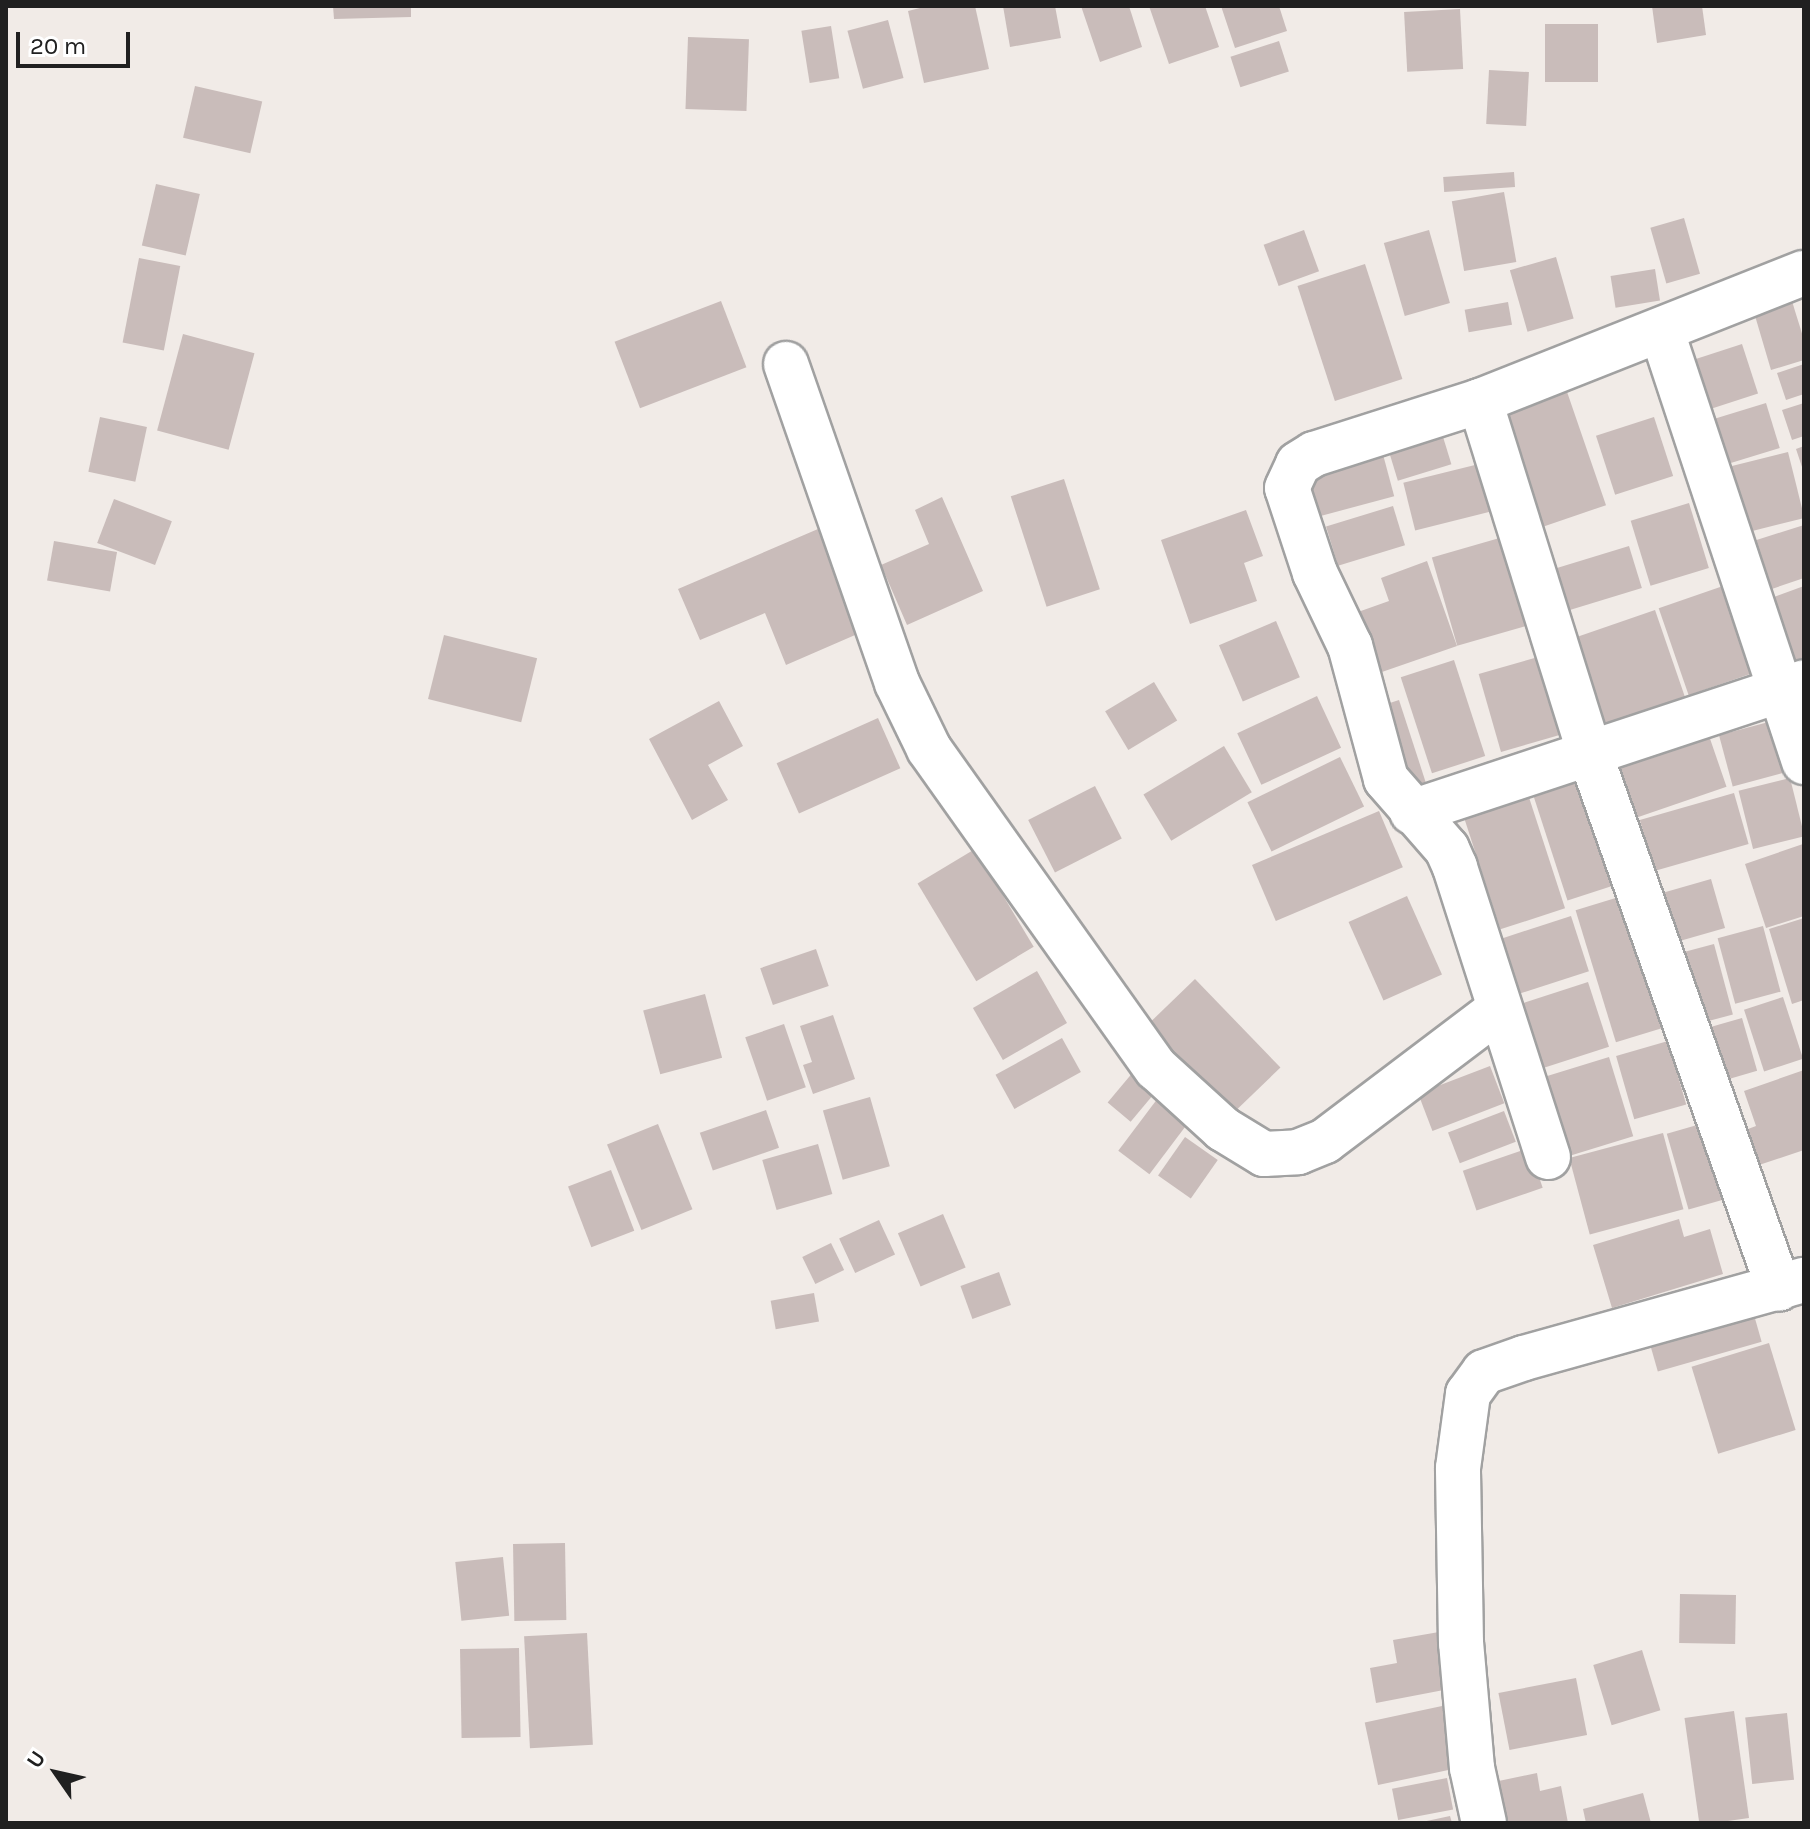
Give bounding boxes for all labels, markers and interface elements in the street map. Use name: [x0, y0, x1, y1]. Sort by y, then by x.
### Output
scale bar: [20, 16, 134, 66]
text: 20 m: [30, 32, 86, 60]
north arrow: [16, 1733, 96, 1813]
text: U: [21, 1746, 51, 1773]

